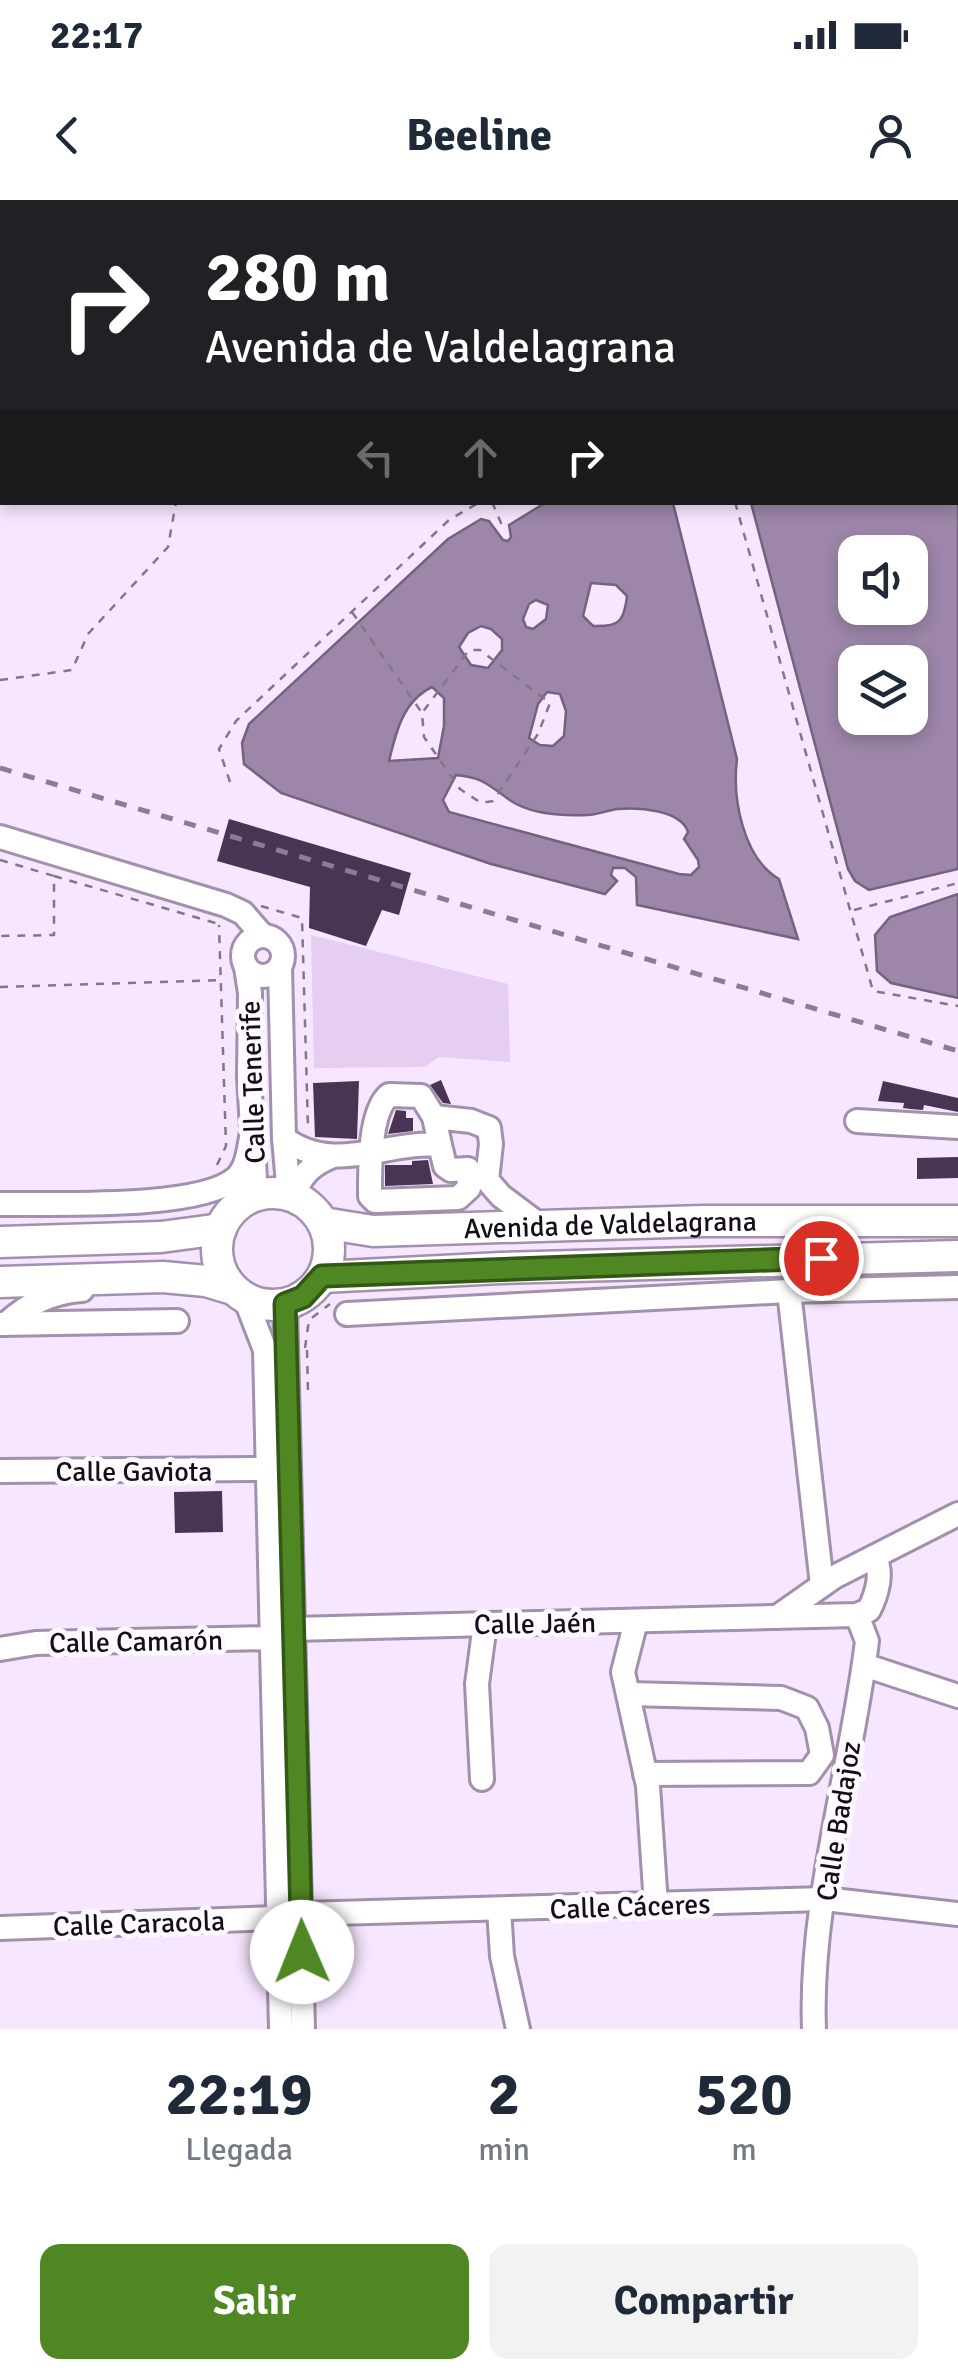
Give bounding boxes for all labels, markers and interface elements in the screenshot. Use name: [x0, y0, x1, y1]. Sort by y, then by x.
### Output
text: 22:17: [50, 12, 143, 59]
icon: back: [40, 108, 95, 163]
text: Beeline: [406, 108, 552, 163]
icon: person: [863, 108, 918, 163]
text: 280 m: [205, 234, 390, 320]
icon: right: [40, 240, 170, 370]
text: Avenida de Valdelagrana: [205, 320, 676, 375]
icon: left: [348, 430, 403, 485]
icon: ahead: [453, 430, 508, 485]
icon: right: [558, 430, 613, 485]
map controls: [838, 535, 928, 735]
button: sound: [838, 535, 928, 625]
button: layers: [838, 645, 928, 735]
street label: Calle Tenerife: [233, 1000, 273, 1164]
street label: Avenida de Valdelagrana: [463, 1205, 757, 1246]
pin: [779, 1216, 864, 1301]
icon: arrive: [794, 1231, 849, 1286]
street label: Calle Gaviota: [56, 1455, 212, 1489]
street label: Calle Jaén: [474, 1606, 596, 1642]
street label: Calle Camarón: [49, 1623, 223, 1661]
street label: Calle Badajoz: [810, 1739, 868, 1904]
street label: Calle Cáceres: [549, 1887, 711, 1927]
position arrow: [250, 1900, 354, 2004]
street label: Calle Caracola: [52, 1904, 226, 1944]
text: 22:19: [165, 2058, 313, 2132]
text: 2: [488, 2058, 520, 2132]
text: 520: [695, 2058, 793, 2132]
text: Llegada: [185, 2130, 293, 2169]
text: min: [478, 2130, 530, 2169]
text: m: [731, 2130, 757, 2169]
button: Salir: [40, 2244, 469, 2359]
button: Compartir: [489, 2244, 918, 2359]

